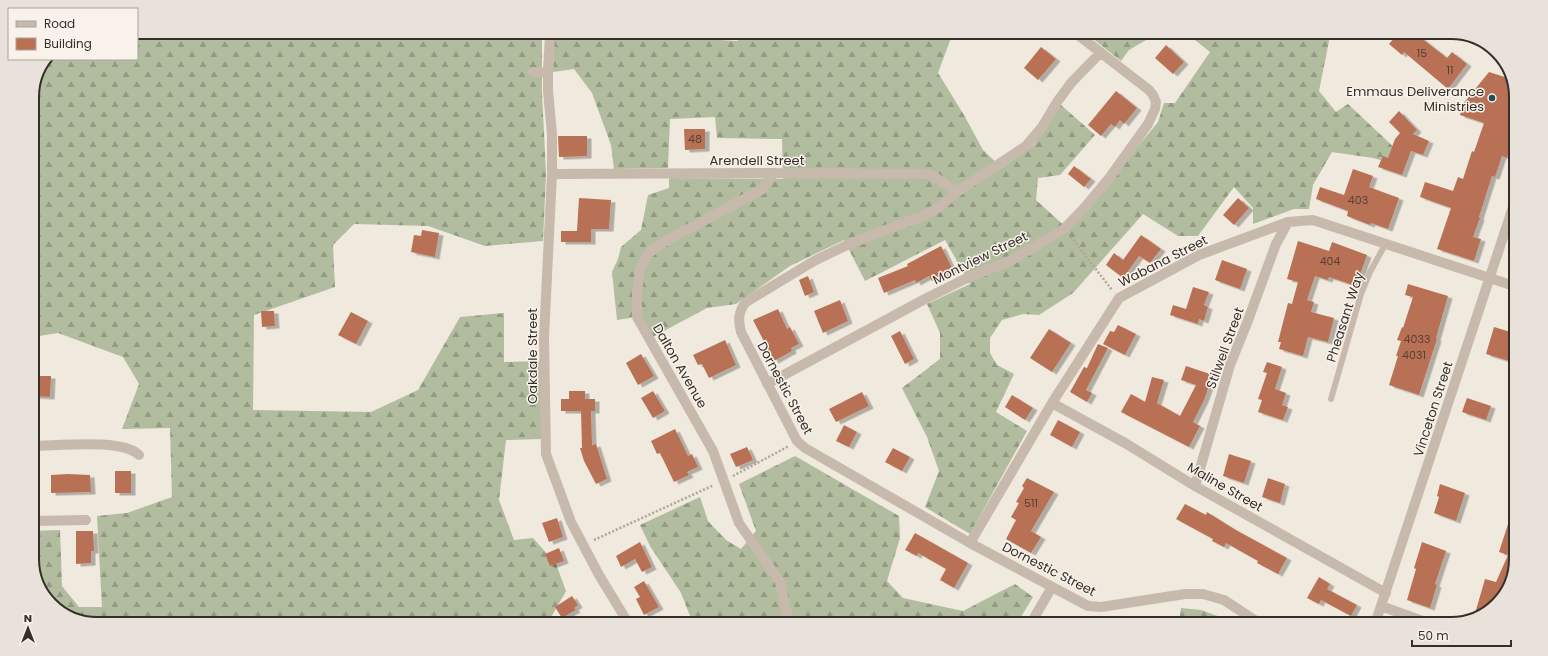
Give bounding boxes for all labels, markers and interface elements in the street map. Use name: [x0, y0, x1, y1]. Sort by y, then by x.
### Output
legend: [8, 8, 138, 60]
text: Road: [44, 15, 75, 32]
text: Building: [44, 35, 92, 52]
house number: 15: [1417, 45, 1427, 61]
house number: 11: [1446, 62, 1454, 78]
place label: Emmaus Deliverance Ministries: [1346, 82, 1484, 116]
marker: Emmaus Deliverance Ministries: [1487, 93, 1497, 103]
house number: 48: [688, 131, 702, 147]
street label: Arendell Street: [710, 151, 805, 170]
house number: 403: [1348, 192, 1368, 208]
street label: Montview Street: [929, 227, 1031, 289]
street label: Wabana Street: [1115, 230, 1211, 292]
house number: 404: [1320, 253, 1340, 269]
street label: Pheasant Way: [1322, 269, 1369, 364]
street label: Stilwell Street: [1201, 304, 1249, 391]
street label: Oakdale Street: [523, 308, 542, 404]
street label: Dalton Avenue: [648, 320, 712, 412]
house number: 4033: [1404, 331, 1430, 347]
street label: Dornestic Street: [752, 338, 818, 438]
house number: 4031: [1402, 347, 1426, 363]
street label: Vinceton Street: [1409, 359, 1457, 459]
street label: Maline Street: [1184, 458, 1266, 516]
house number: 511: [1024, 495, 1038, 511]
street label: Dornestic Street: [999, 537, 1099, 601]
north arrow: [8, 608, 48, 648]
text: N: [24, 610, 32, 626]
scale bar: [1412, 622, 1511, 648]
text: 50 m: [1418, 627, 1449, 644]

